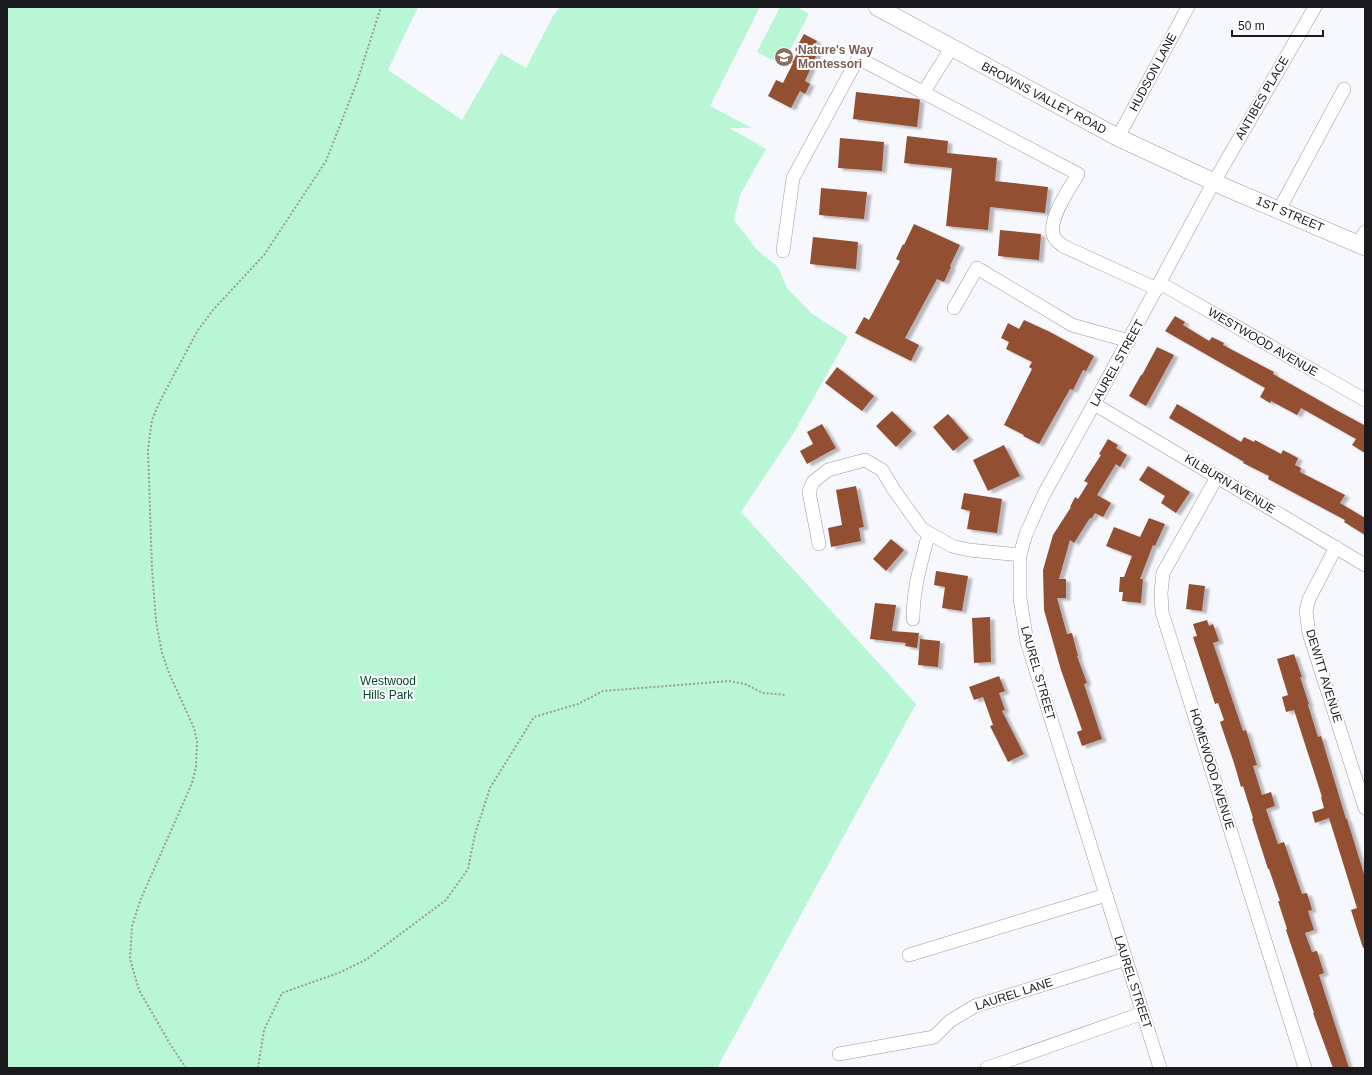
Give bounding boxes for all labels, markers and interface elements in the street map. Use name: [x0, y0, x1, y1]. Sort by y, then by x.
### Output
scale bar: [1232, 12, 1323, 38]
text: 50 m: [1238, 19, 1265, 33]
street label: HUDSON LANE: [1126, 30, 1180, 114]
place label: Nature's Way Montessori: [798, 43, 873, 71]
school or university icon: Nature's Way Montessori: [773, 46, 795, 68]
street label: ANTIBES PLACE: [1232, 54, 1292, 142]
street label: BROWNS VALLEY ROAD: [979, 59, 1109, 137]
street label: 1ST STREET: [1254, 193, 1327, 235]
street label: WESTWOOD AVENUE: [1206, 305, 1320, 379]
street label: LAUREL STREET: [1087, 317, 1147, 409]
street label: KILBURN AVENUE: [1182, 451, 1278, 517]
street label: LAUREL STREET: [1018, 624, 1058, 722]
street label: DEWITT AVENUE: [1303, 628, 1345, 724]
park label: Westwood Hills Park: [360, 674, 416, 702]
street label: HOMEWOOD AVENUE: [1187, 707, 1237, 831]
street label: LAUREL STREET: [1111, 934, 1155, 1031]
street label: LAUREL LANE: [973, 975, 1055, 1013]

